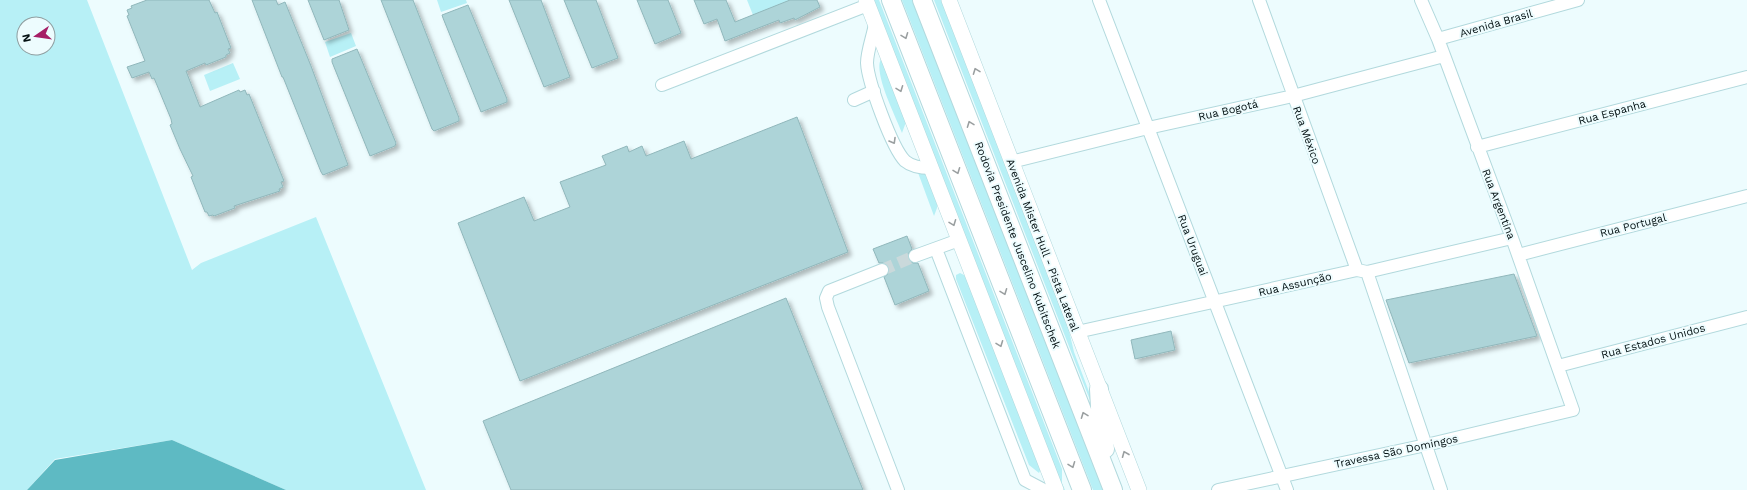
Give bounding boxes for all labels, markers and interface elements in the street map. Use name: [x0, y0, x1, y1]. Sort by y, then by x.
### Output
street label: Avenida Brasil: [1458, 7, 1535, 40]
north arrow: [16, 16, 56, 56]
one-way arrow: [900, 32, 908, 40]
text: N: [19, 33, 34, 44]
one-way arrow: [973, 68, 981, 75]
one-way arrow: [896, 85, 904, 92]
street label: Rua Bogotá: [1197, 97, 1259, 124]
street label: Rua Espanha: [1577, 97, 1647, 128]
street label: Rua México: [1290, 104, 1323, 166]
one-way arrow: [967, 120, 975, 127]
one-way arrow: [889, 137, 896, 144]
street label: Rodovia Presidente Juscelino Kubitschek: [972, 140, 1063, 350]
street label: Avenida Mister Hull - Pista Lateral: [1004, 157, 1082, 334]
one-way arrow: [953, 167, 961, 174]
street label: Rua Argentina: [1479, 167, 1518, 241]
street label: Rua Portugal: [1599, 211, 1668, 240]
street label: Rua Uruguai: [1175, 213, 1210, 278]
one-way arrow: [948, 219, 956, 226]
street label: Rua Assunção: [1257, 270, 1333, 299]
one-way arrow: [1000, 288, 1008, 295]
street label: Rua Estados Unidos: [1600, 321, 1707, 362]
one-way arrow: [995, 340, 1003, 347]
one-way arrow: [1080, 411, 1088, 418]
street label: Travessa São Domingos: [1333, 432, 1459, 471]
one-way arrow: [1121, 450, 1129, 457]
one-way arrow: [1067, 460, 1075, 468]

